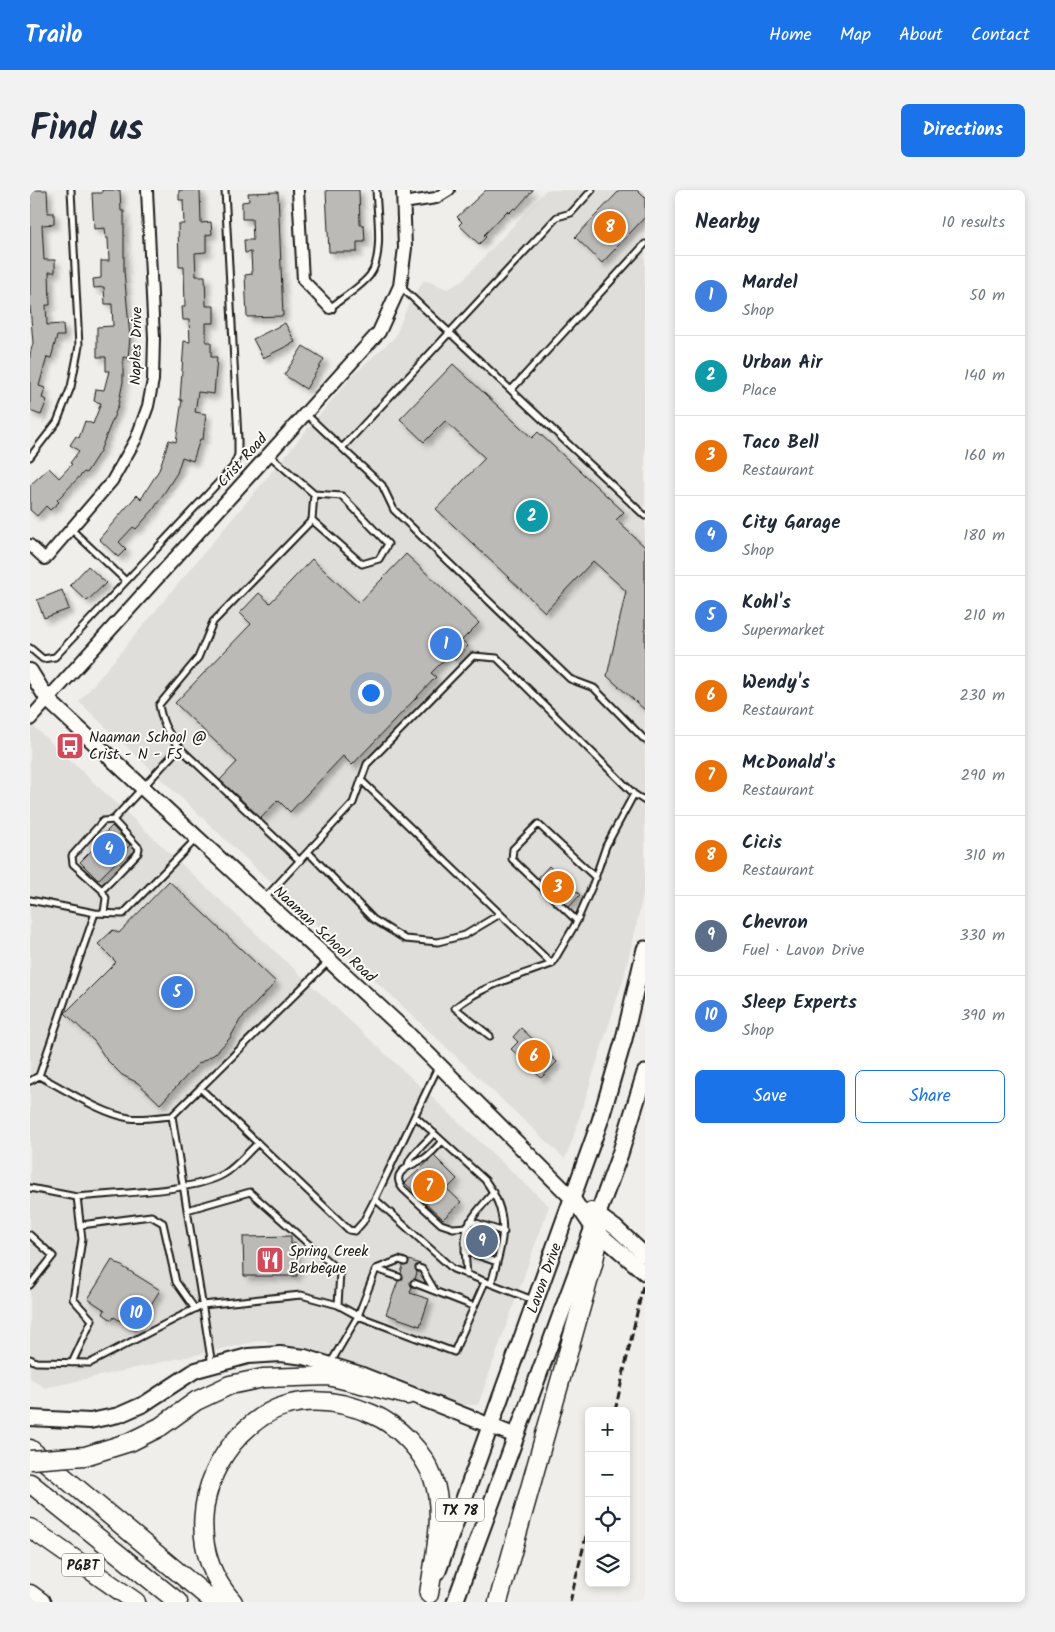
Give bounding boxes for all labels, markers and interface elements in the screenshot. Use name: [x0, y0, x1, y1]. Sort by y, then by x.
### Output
text: Trailo: [25, 16, 83, 55]
text: Home: [769, 21, 812, 50]
text: Map: [840, 21, 871, 50]
text: About: [899, 21, 943, 50]
text: Contact: [971, 21, 1030, 50]
text: Find us: [30, 102, 143, 158]
button: Directions: [901, 104, 1025, 157]
text: Nearby: [695, 206, 760, 239]
pin: 8: [594, 208, 626, 246]
text: 10 results: [942, 210, 1005, 235]
text: Mardel: [742, 268, 798, 298]
text: 1: [709, 283, 713, 308]
text: 50 m: [969, 283, 1005, 308]
text: Shop: [742, 298, 774, 323]
street label: Naples Drive: [124, 306, 150, 385]
text: Urban Air: [742, 348, 822, 378]
text: 2: [706, 363, 716, 388]
text: 140 m: [964, 363, 1005, 388]
text: Place: [742, 378, 776, 403]
street label: Crist Road: [212, 428, 274, 493]
text: Taco Bell: [742, 428, 819, 458]
text: 3: [707, 443, 715, 468]
text: 160 m: [964, 443, 1005, 468]
text: Restaurant: [742, 458, 814, 483]
pin: 2: [516, 497, 548, 535]
text: City Garage: [742, 508, 840, 538]
text: 4: [707, 523, 715, 548]
text: 180 m: [963, 523, 1005, 548]
text: Shop: [742, 538, 774, 563]
text: Kohl's: [742, 588, 791, 618]
text: 5: [707, 603, 715, 628]
text: 210 m: [964, 603, 1005, 628]
text: Supermarket: [742, 618, 825, 643]
pin: 1: [430, 625, 462, 663]
text: Wendy's: [742, 668, 810, 698]
your location: [358, 680, 384, 706]
text: 6: [707, 683, 715, 708]
text: 230 m: [959, 683, 1005, 708]
text: Restaurant: [742, 698, 814, 723]
place label: Naaman School @ Crist - N - FS: [89, 726, 207, 767]
bus stop icon: Naaman School @ Crist - N - FS: [55, 731, 85, 761]
text: McDonald's: [742, 748, 836, 778]
text: 7: [707, 763, 715, 788]
text: 290 m: [961, 763, 1005, 788]
text: Restaurant: [742, 778, 814, 803]
text: Cicis: [742, 828, 782, 858]
pin: 4: [93, 830, 125, 868]
text: 8: [706, 843, 716, 868]
text: 310 m: [964, 843, 1005, 868]
text: Restaurant: [742, 858, 814, 883]
pin: 3: [542, 868, 574, 906]
street label: Naaman School Road: [267, 881, 382, 989]
text: Chevron: [742, 908, 808, 938]
text: 9: [707, 923, 715, 948]
text: 330 m: [960, 923, 1005, 948]
text: Fuel · Lavon Drive: [742, 938, 864, 963]
pin: 5: [161, 973, 193, 1011]
text: Sleep Experts: [742, 988, 857, 1018]
text: 10: [704, 1003, 718, 1028]
text: 390 m: [961, 1003, 1005, 1028]
text: Shop: [742, 1018, 774, 1043]
pin: 6: [518, 1037, 550, 1075]
button: Save: [695, 1070, 845, 1123]
button: Share: [855, 1070, 1005, 1123]
pin: 7: [413, 1167, 445, 1205]
pin: 9: [466, 1222, 498, 1260]
street label: Lavon Drive: [521, 1239, 569, 1317]
place label: Spring Creek Barbeque: [289, 1240, 369, 1281]
restaurant icon: Spring Creek Barbeque: [255, 1245, 285, 1275]
pin: 10: [120, 1294, 152, 1332]
map controls: [585, 1407, 630, 1587]
button: +: [585, 1407, 630, 1452]
button: −: [585, 1452, 630, 1497]
button: locate: [585, 1497, 630, 1542]
road number: TX 78: [436, 1498, 484, 1522]
button: layers: [585, 1542, 630, 1587]
road number: PGBT: [62, 1554, 104, 1576]

